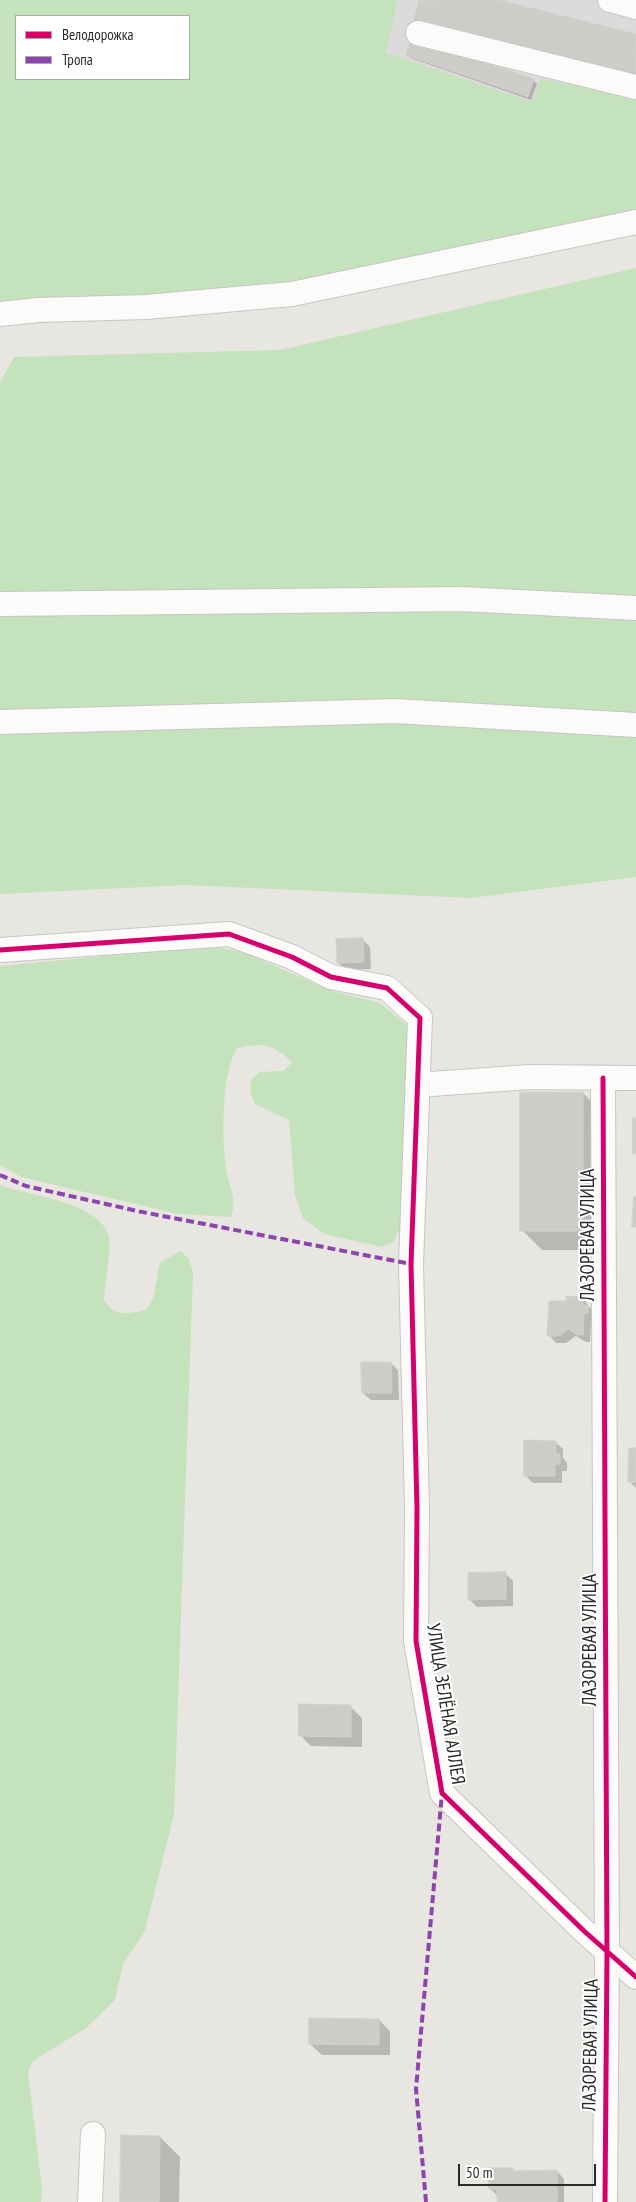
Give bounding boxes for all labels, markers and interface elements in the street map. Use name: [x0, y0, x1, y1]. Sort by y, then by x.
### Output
legend: [15, 15, 190, 80]
text: Велодорожка: [62, 25, 133, 44]
text: Тропа: [62, 50, 93, 69]
street label: ЛАЗОРЕВАЯ УЛИЦА: [578, 1169, 600, 1301]
street label: ЛАЗОРЕВАЯ УЛИЦА: [580, 1574, 602, 1706]
street label: УЛИЦА ЗЕЛЁНАЯ АЛЛЕЯ: [421, 1622, 469, 1786]
street label: ЛАЗОРЕВАЯ УЛИЦА: [578, 1979, 604, 2111]
scale bar: [461, 2154, 598, 2186]
text: 50 m: [466, 2163, 492, 2182]

